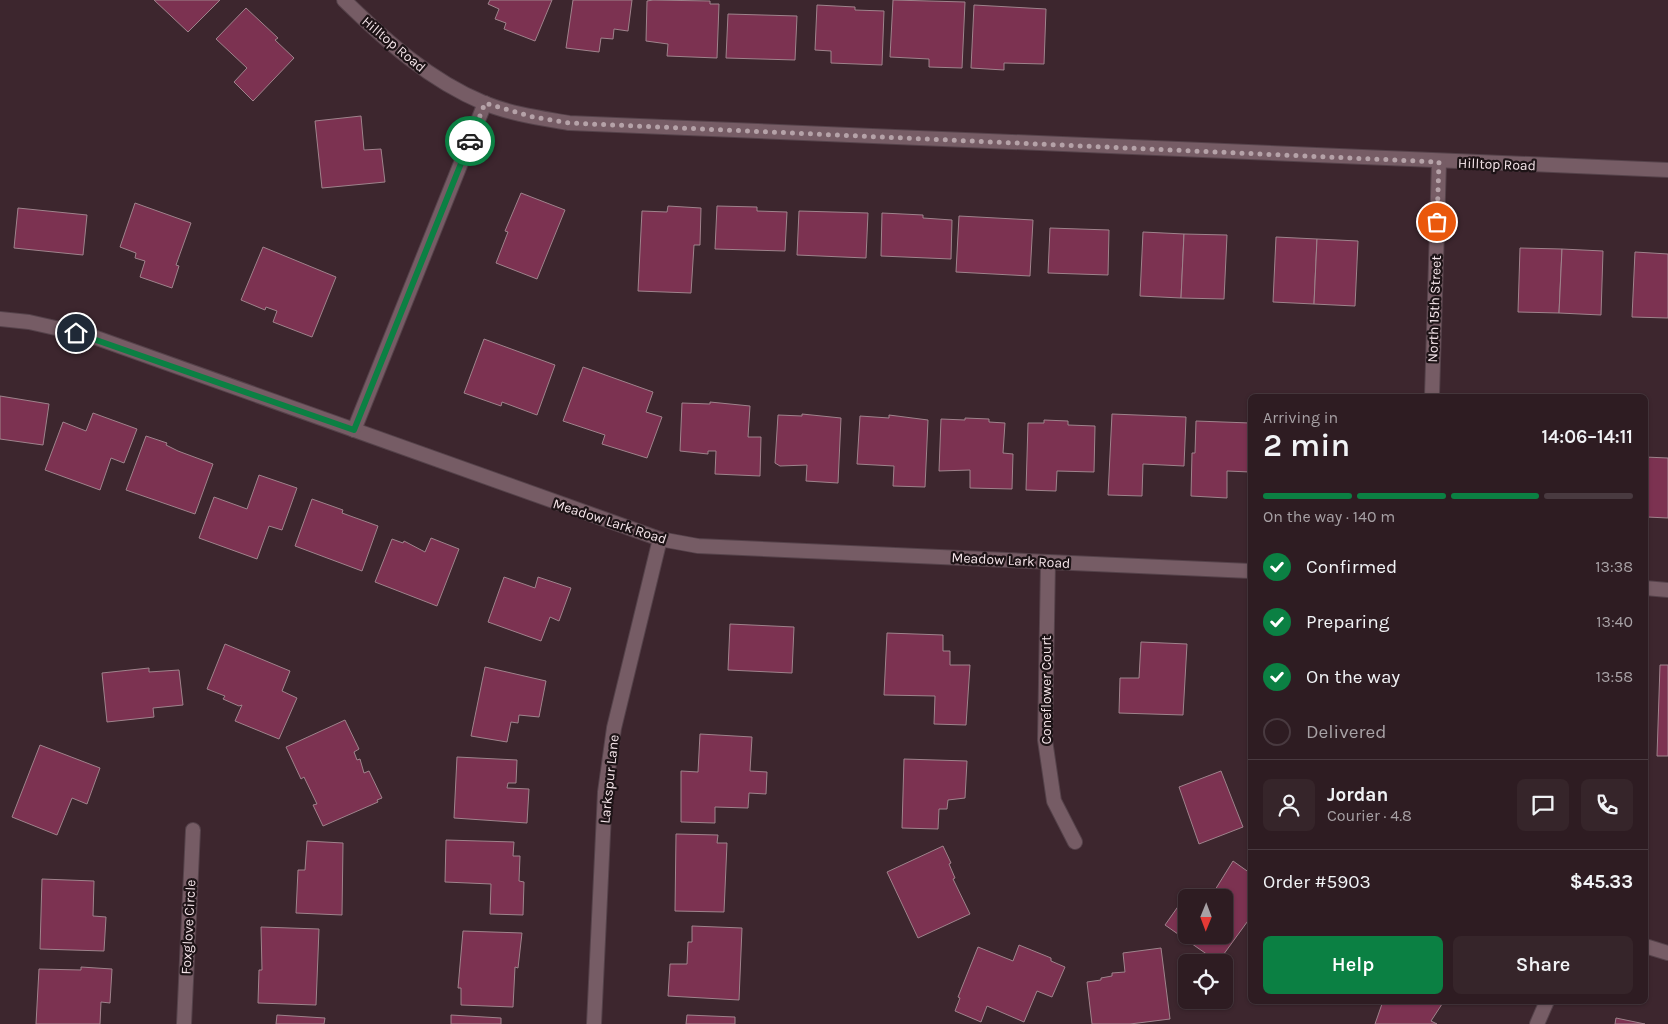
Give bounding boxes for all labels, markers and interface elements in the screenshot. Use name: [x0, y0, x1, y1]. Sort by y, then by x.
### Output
street label: Hilltop Road: [358, 13, 429, 76]
courier: [445, 116, 495, 166]
icon: car: [456, 127, 484, 155]
street label: Hilltop Road: [1458, 155, 1536, 174]
pin: [1416, 201, 1458, 243]
icon: bag: [1423, 208, 1451, 236]
street label: North 15th Street: [1424, 255, 1445, 363]
pin: [55, 312, 97, 354]
icon: home: [62, 319, 90, 347]
text: Arriving in: [1263, 408, 1338, 427]
text: 14:06–14:11: [1541, 426, 1633, 448]
text: 2 min: [1263, 427, 1350, 464]
street label: Meadow Lark Road: [551, 495, 669, 548]
text: On the way · 140 m: [1263, 507, 1395, 526]
street label: Meadow Lark Road: [951, 549, 1071, 572]
icon: check: [1263, 553, 1291, 581]
text: Confirmed: [1306, 556, 1397, 578]
text: 13:38: [1595, 557, 1633, 576]
icon: check: [1263, 608, 1291, 636]
text: Preparing: [1306, 611, 1389, 633]
text: 13:40: [1596, 612, 1633, 631]
street label: Coneflower Court: [1038, 636, 1055, 745]
icon: check: [1263, 663, 1291, 691]
text: On the way: [1306, 666, 1400, 688]
text: 13:58: [1596, 667, 1633, 686]
text: Delivered: [1306, 721, 1386, 743]
street label: Larkspur Lane: [596, 734, 623, 824]
button: person: [1263, 779, 1315, 831]
button: chat: [1517, 779, 1569, 831]
button: phone: [1581, 779, 1633, 831]
text: Jordan: [1327, 784, 1388, 806]
text: Courier · 4.8: [1327, 806, 1412, 825]
text: Order #5903: [1263, 871, 1371, 893]
text: $45.33: [1570, 871, 1633, 893]
street label: Foxglove Circle: [178, 879, 199, 975]
north arrow: [1178, 889, 1232, 944]
map controls: [1178, 889, 1233, 1009]
button: Help: [1263, 936, 1443, 994]
button: Share: [1453, 936, 1633, 994]
button: locate: [1178, 954, 1233, 1009]

